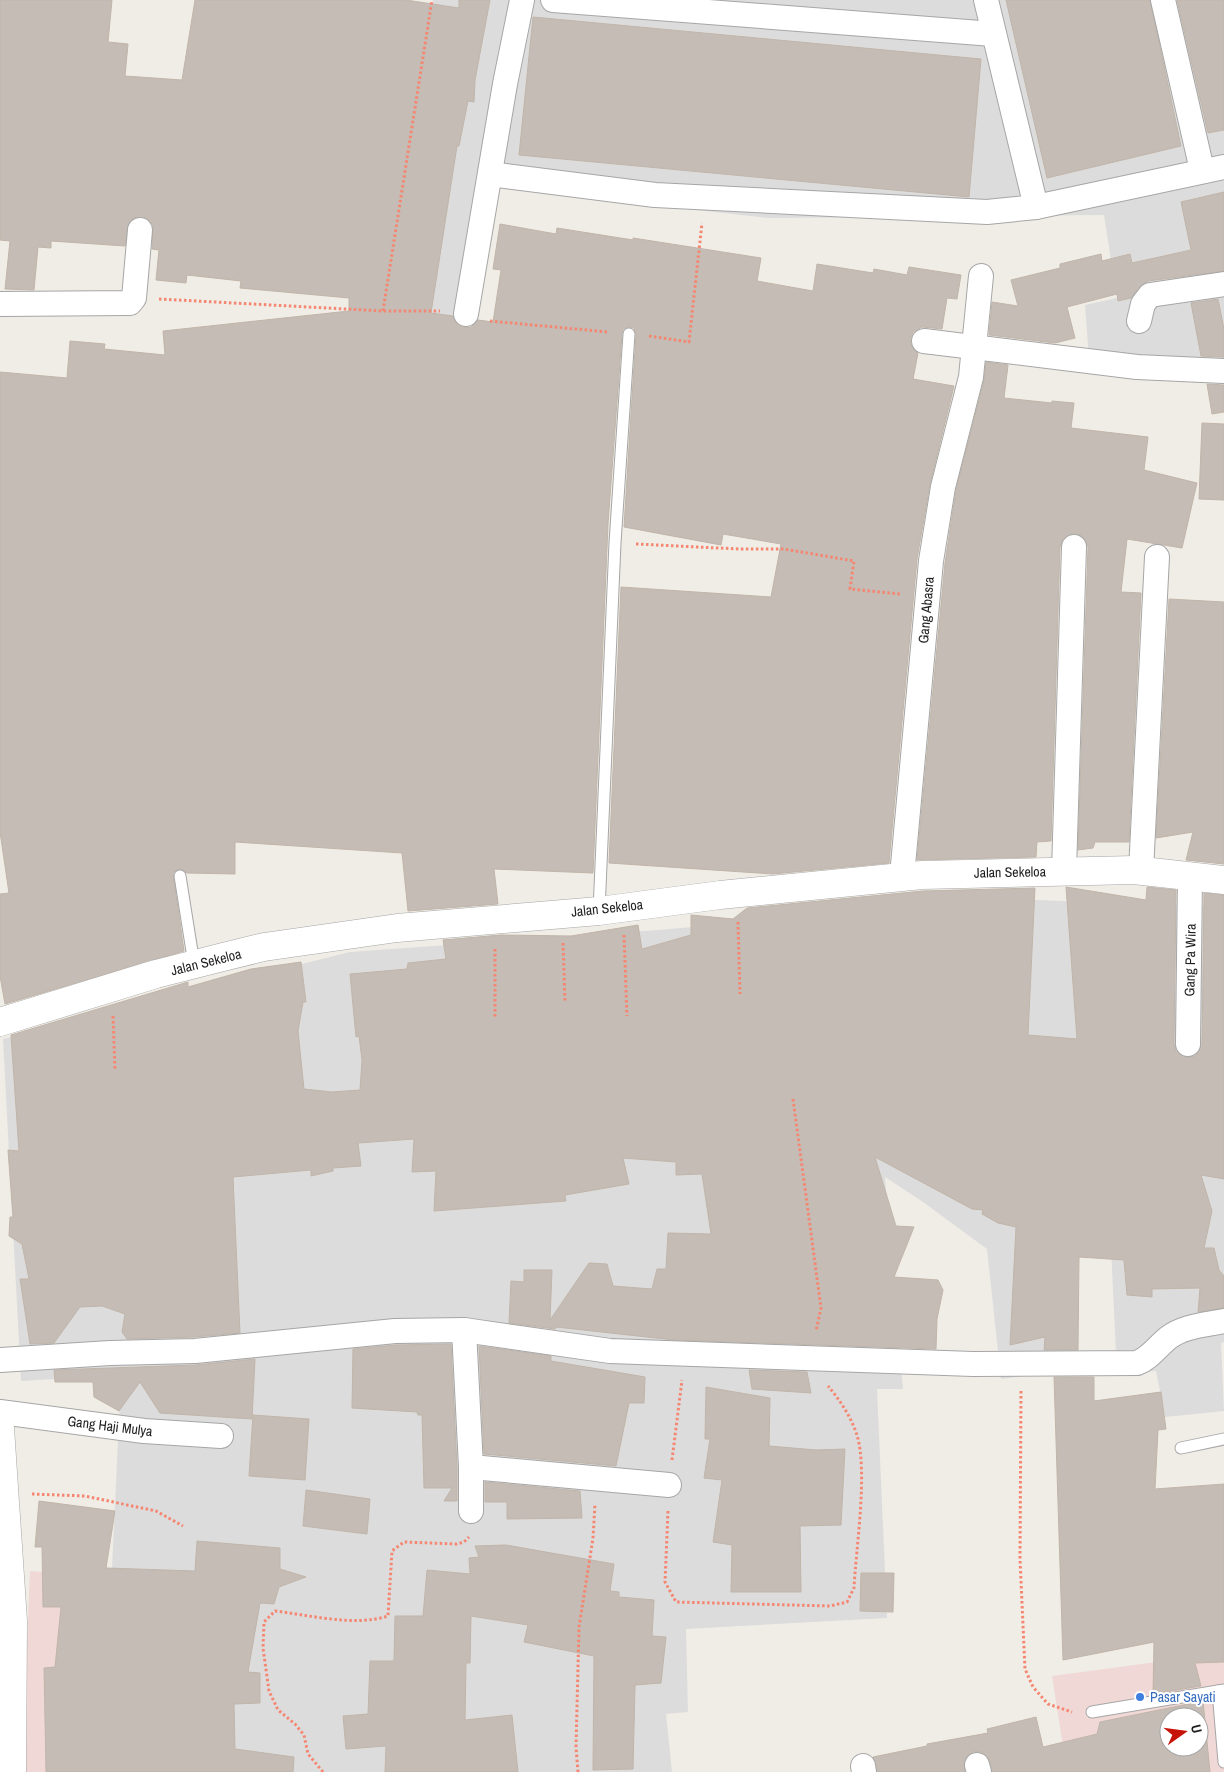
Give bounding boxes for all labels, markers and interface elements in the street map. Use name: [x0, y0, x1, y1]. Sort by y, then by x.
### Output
street label: Gang Abasra: [914, 575, 938, 644]
street label: Jalan Sekeloa: [974, 862, 1047, 882]
street label: Jalan Sekeloa: [570, 895, 644, 921]
street label: Gang Pa Wira: [1180, 923, 1200, 997]
street label: Jalan Sekeloa: [169, 944, 244, 979]
street label: Gang Haji Mulya: [66, 1412, 154, 1440]
place label: Pasar Sayati: [1150, 1688, 1216, 1706]
marker: Pasar Sayati: [1134, 1691, 1146, 1703]
north arrow: [1159, 1707, 1209, 1757]
text: U: [1187, 1723, 1206, 1735]

